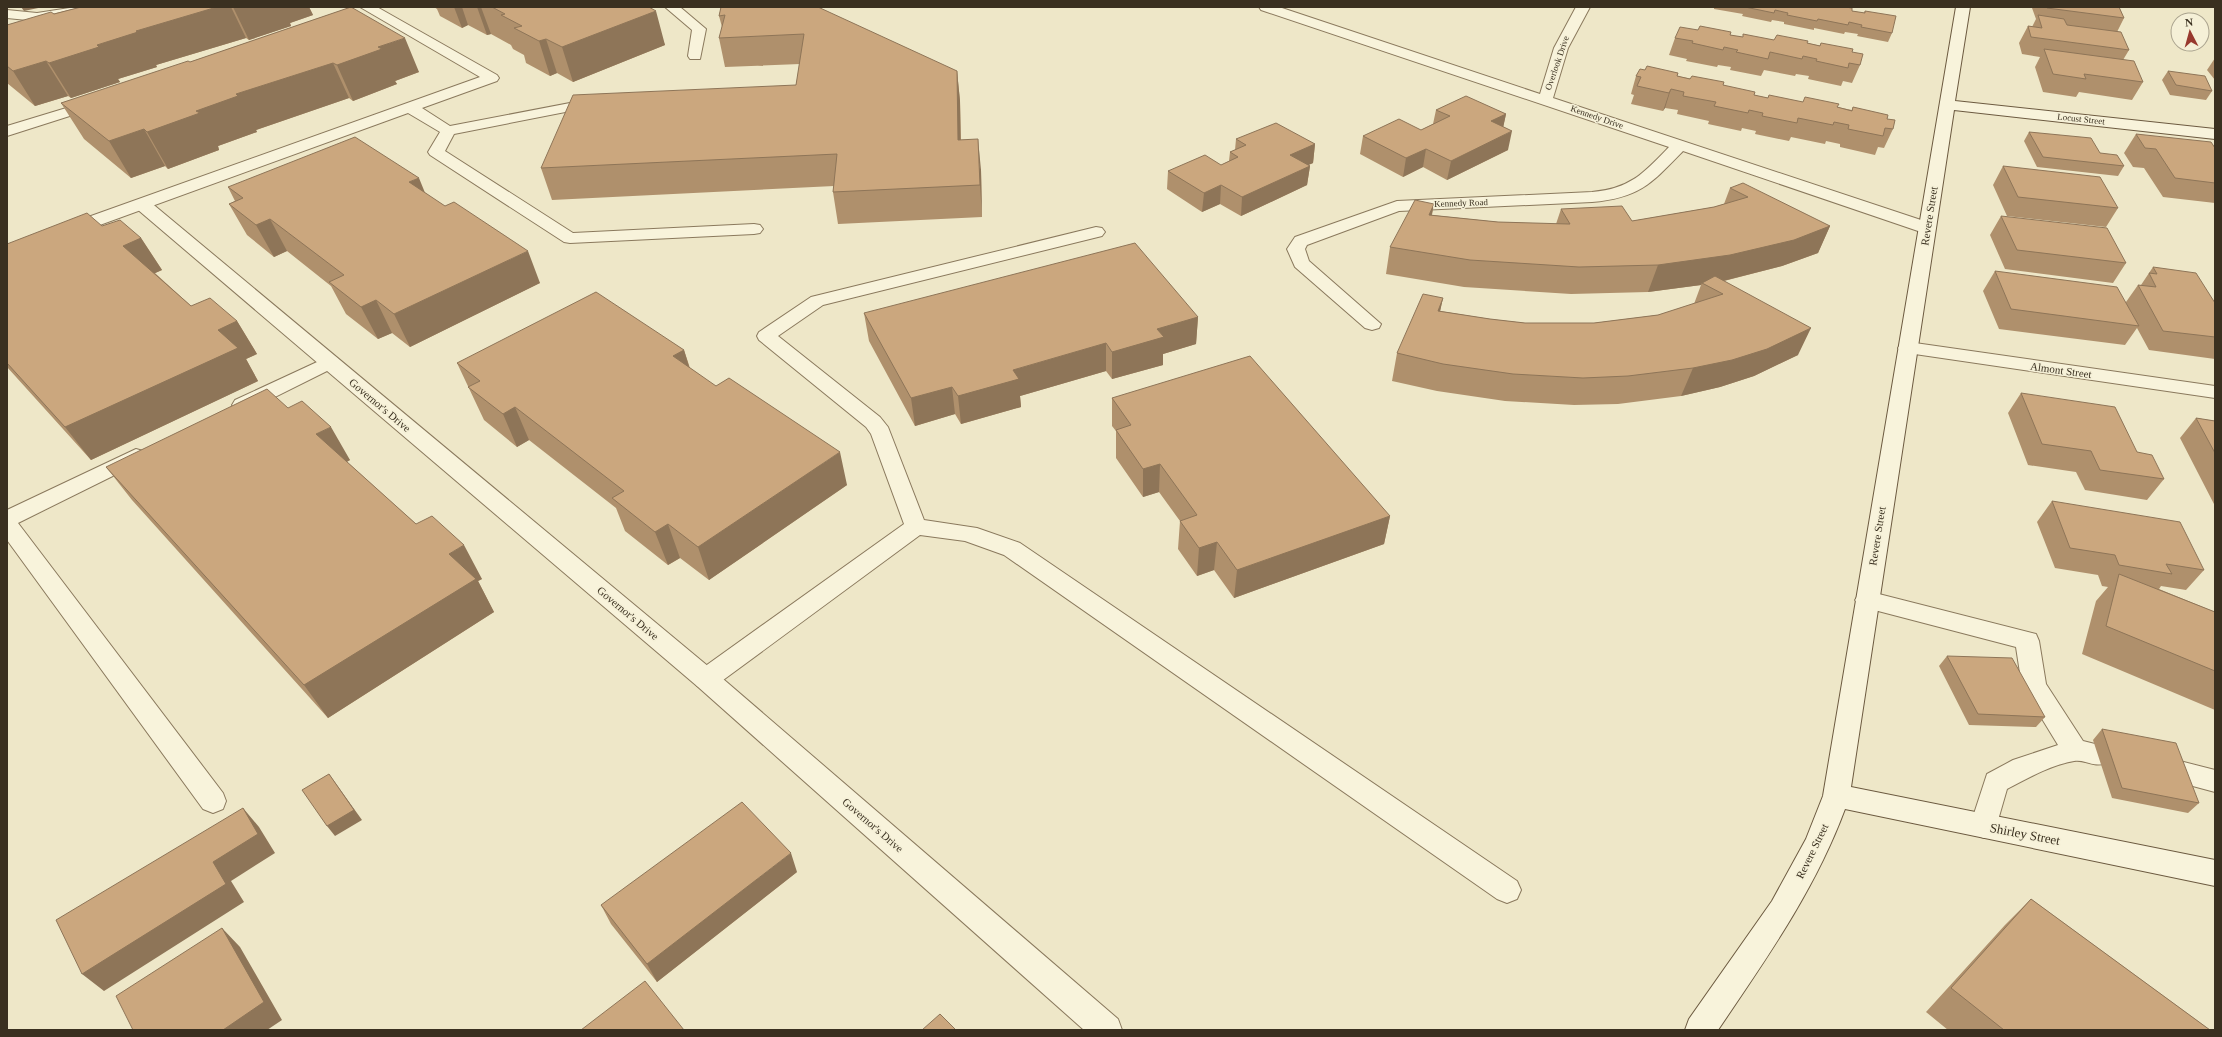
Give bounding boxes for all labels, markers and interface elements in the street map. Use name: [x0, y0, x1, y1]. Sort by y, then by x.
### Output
north arrow: [2170, 12, 2210, 52]
text: N: [2184, 16, 2194, 28]
street label: Overlook Drive: [1543, 35, 1571, 91]
street label: Kennedy Drive: [1569, 103, 1625, 131]
street label: Locust Street: [2057, 112, 2106, 127]
street label: Revere Street: [1918, 186, 1940, 246]
street label: Kennedy Road: [1434, 197, 1489, 209]
street label: Almont Street: [2029, 360, 2093, 380]
street label: Governor's Drive: [347, 376, 413, 434]
street label: Revere Street: [1866, 506, 1888, 566]
street label: Governor's Drive: [595, 584, 661, 642]
street label: Governor's Drive: [840, 795, 906, 855]
street label: Shirley Street: [1989, 820, 2062, 848]
street label: Revere Street: [1794, 822, 1830, 880]

